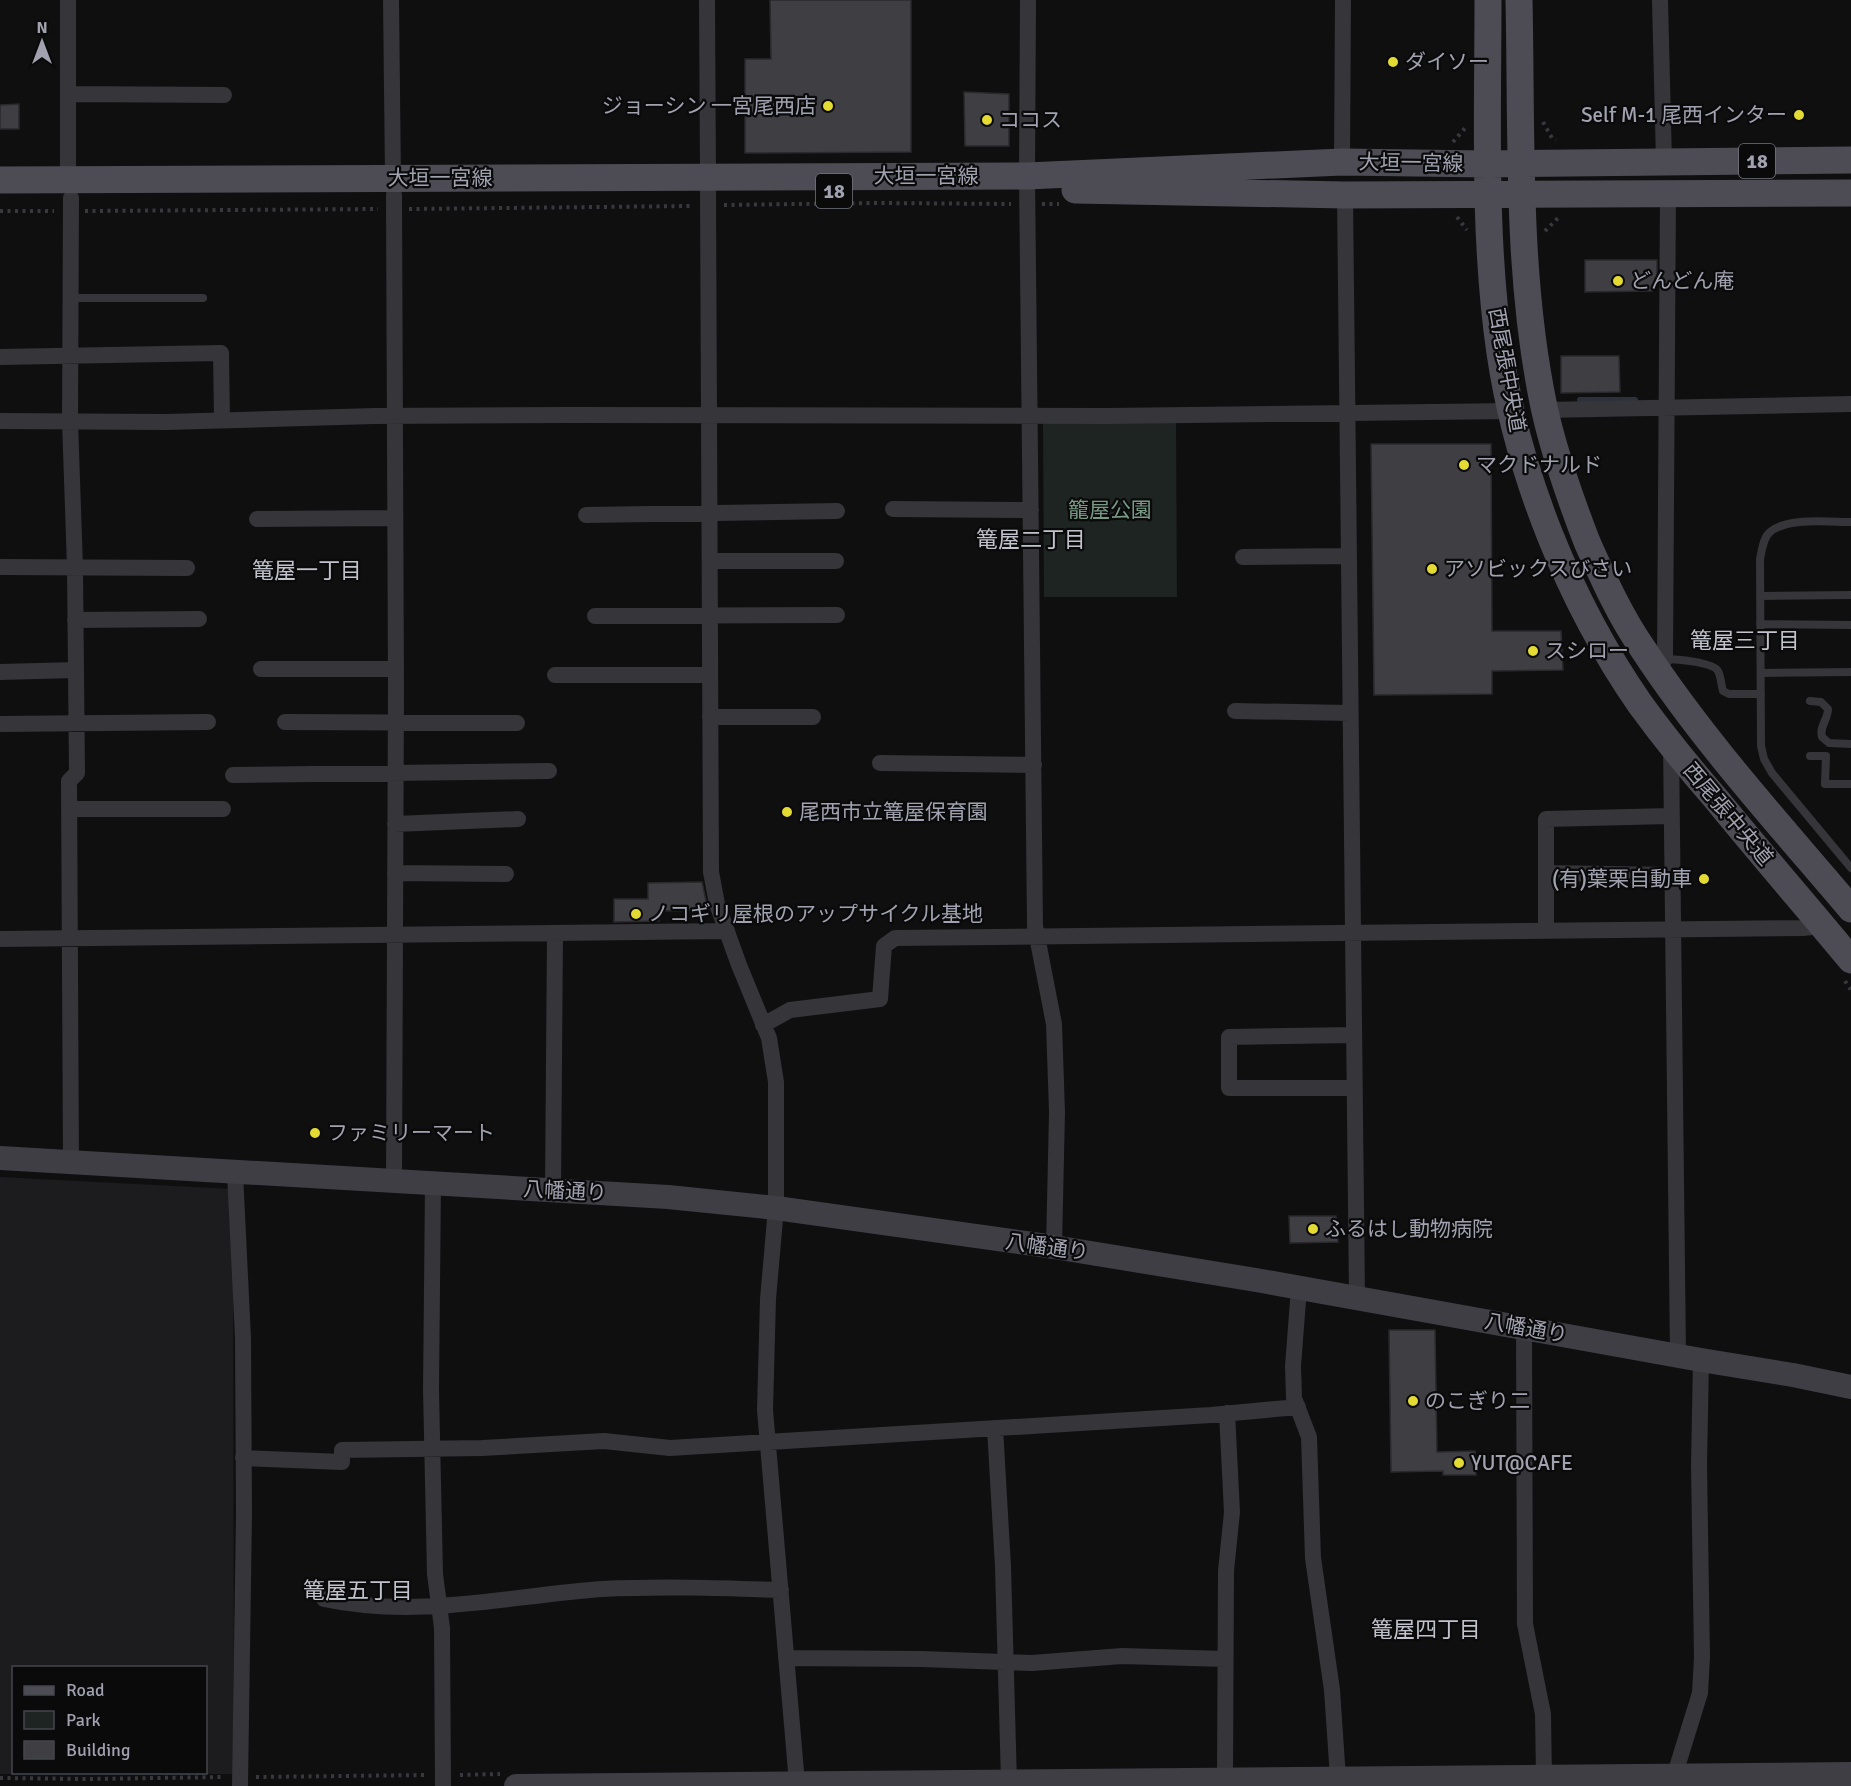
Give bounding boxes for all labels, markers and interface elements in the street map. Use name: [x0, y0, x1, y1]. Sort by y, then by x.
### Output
north arrow: [12, 12, 72, 72]
text: N: [36, 18, 48, 38]
place label: ダイソー: [1405, 49, 1489, 75]
marker: ダイソー: [1386, 55, 1400, 69]
place label: ジョーシン 一宮尾西店: [602, 93, 816, 119]
marker: ジョーシン 一宮尾西店: [821, 99, 835, 113]
place label: Self M-1 尾西インター: [1581, 102, 1787, 128]
place label: ココス: [999, 107, 1062, 133]
marker: Self M-1 尾西インター: [1792, 108, 1806, 122]
marker: ココス: [980, 113, 994, 127]
road number: 18: [1739, 144, 1775, 178]
street label: 大垣一宮線: [1358, 149, 1464, 177]
street label: 大垣一宮線: [874, 163, 979, 189]
street label: 大垣一宮線: [388, 165, 493, 191]
road number: 18: [816, 174, 852, 208]
place label: どんどん庵: [1630, 268, 1734, 294]
marker: どんどん庵: [1611, 274, 1625, 288]
street label: 西尾張中央道: [1483, 306, 1531, 434]
place label: マクドナルド: [1476, 452, 1602, 478]
marker: マクドナルド: [1457, 458, 1471, 472]
park label: 籠屋公園: [1068, 497, 1152, 523]
district label: 篭屋二丁目: [976, 526, 1086, 553]
place label: アソビックスびさい: [1444, 556, 1632, 582]
district label: 篭屋一丁目: [252, 557, 362, 584]
marker: アソビックスびさい: [1425, 562, 1439, 576]
district label: 篭屋三丁目: [1690, 627, 1800, 654]
place label: スシロー: [1545, 638, 1629, 664]
marker: スシロー: [1526, 644, 1540, 658]
street label: 西尾張中央道: [1678, 757, 1778, 871]
place label: 尾西市立篭屋保育園: [799, 799, 988, 825]
marker: 尾西市立篭屋保育園: [780, 805, 794, 819]
place label: (有)葉栗自動車: [1552, 866, 1692, 892]
marker: (有)葉栗自動車: [1697, 872, 1711, 886]
place label: ノコギリ屋根のアップサイクル基地: [648, 901, 983, 927]
marker: ノコギリ屋根のアップサイクル基地: [629, 907, 643, 921]
place label: ファミリーマート: [327, 1120, 495, 1146]
marker: ファミリーマート: [308, 1126, 322, 1140]
street label: 八幡通り: [522, 1176, 608, 1206]
place label: ふるはし動物病院: [1325, 1216, 1493, 1242]
marker: ふるはし動物病院: [1306, 1222, 1320, 1236]
street label: 八幡通り: [1004, 1228, 1090, 1266]
street label: 八幡通り: [1482, 1308, 1570, 1348]
place label: のこぎり二: [1425, 1388, 1530, 1414]
marker: のこぎり二: [1406, 1394, 1420, 1408]
place label: YUT@CAFE: [1471, 1450, 1573, 1476]
marker: YUT@CAFE: [1452, 1456, 1466, 1470]
district label: 篭屋五丁目: [303, 1577, 413, 1604]
district label: 篭屋四丁目: [1371, 1616, 1481, 1643]
legend: [12, 1666, 207, 1774]
text: Road: [66, 1679, 105, 1701]
text: Park: [66, 1709, 101, 1731]
text: Building: [66, 1739, 130, 1761]

